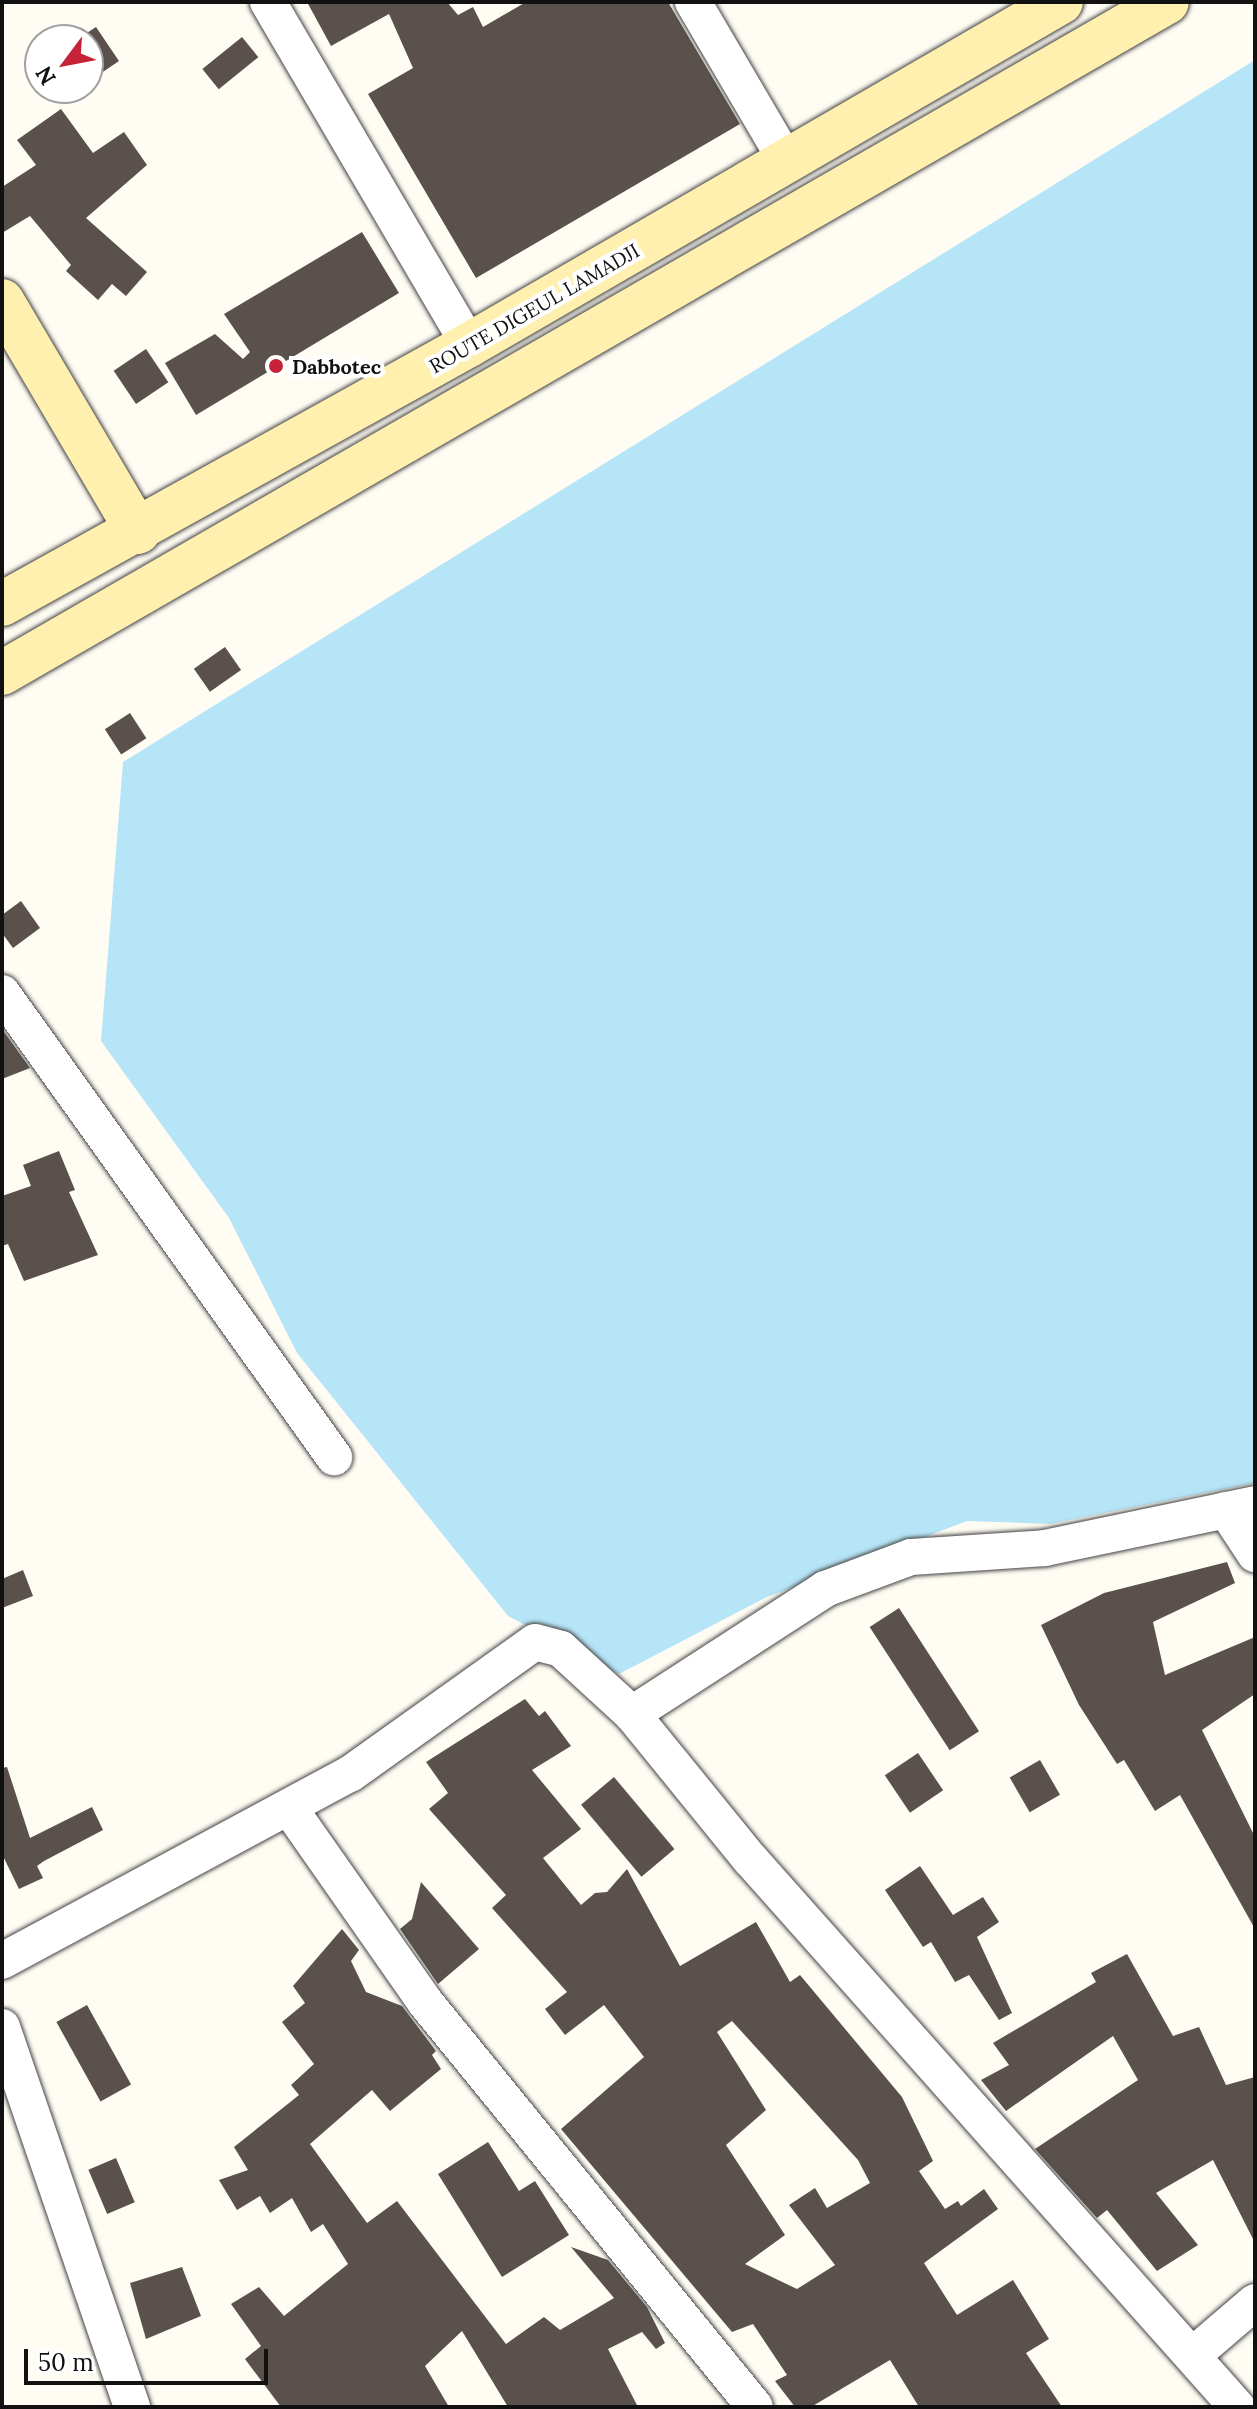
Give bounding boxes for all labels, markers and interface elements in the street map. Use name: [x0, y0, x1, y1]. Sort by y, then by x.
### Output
north arrow: [24, 24, 104, 104]
text: N: [29, 61, 62, 90]
street label: ROUTE DIGEUL LAMADJI: [425, 238, 643, 378]
place label: Dabbotec: [292, 354, 381, 378]
marker: Dabbotec: [267, 357, 285, 375]
scale bar: [28, 2333, 272, 2383]
text: 50 m: [38, 2347, 94, 2378]

